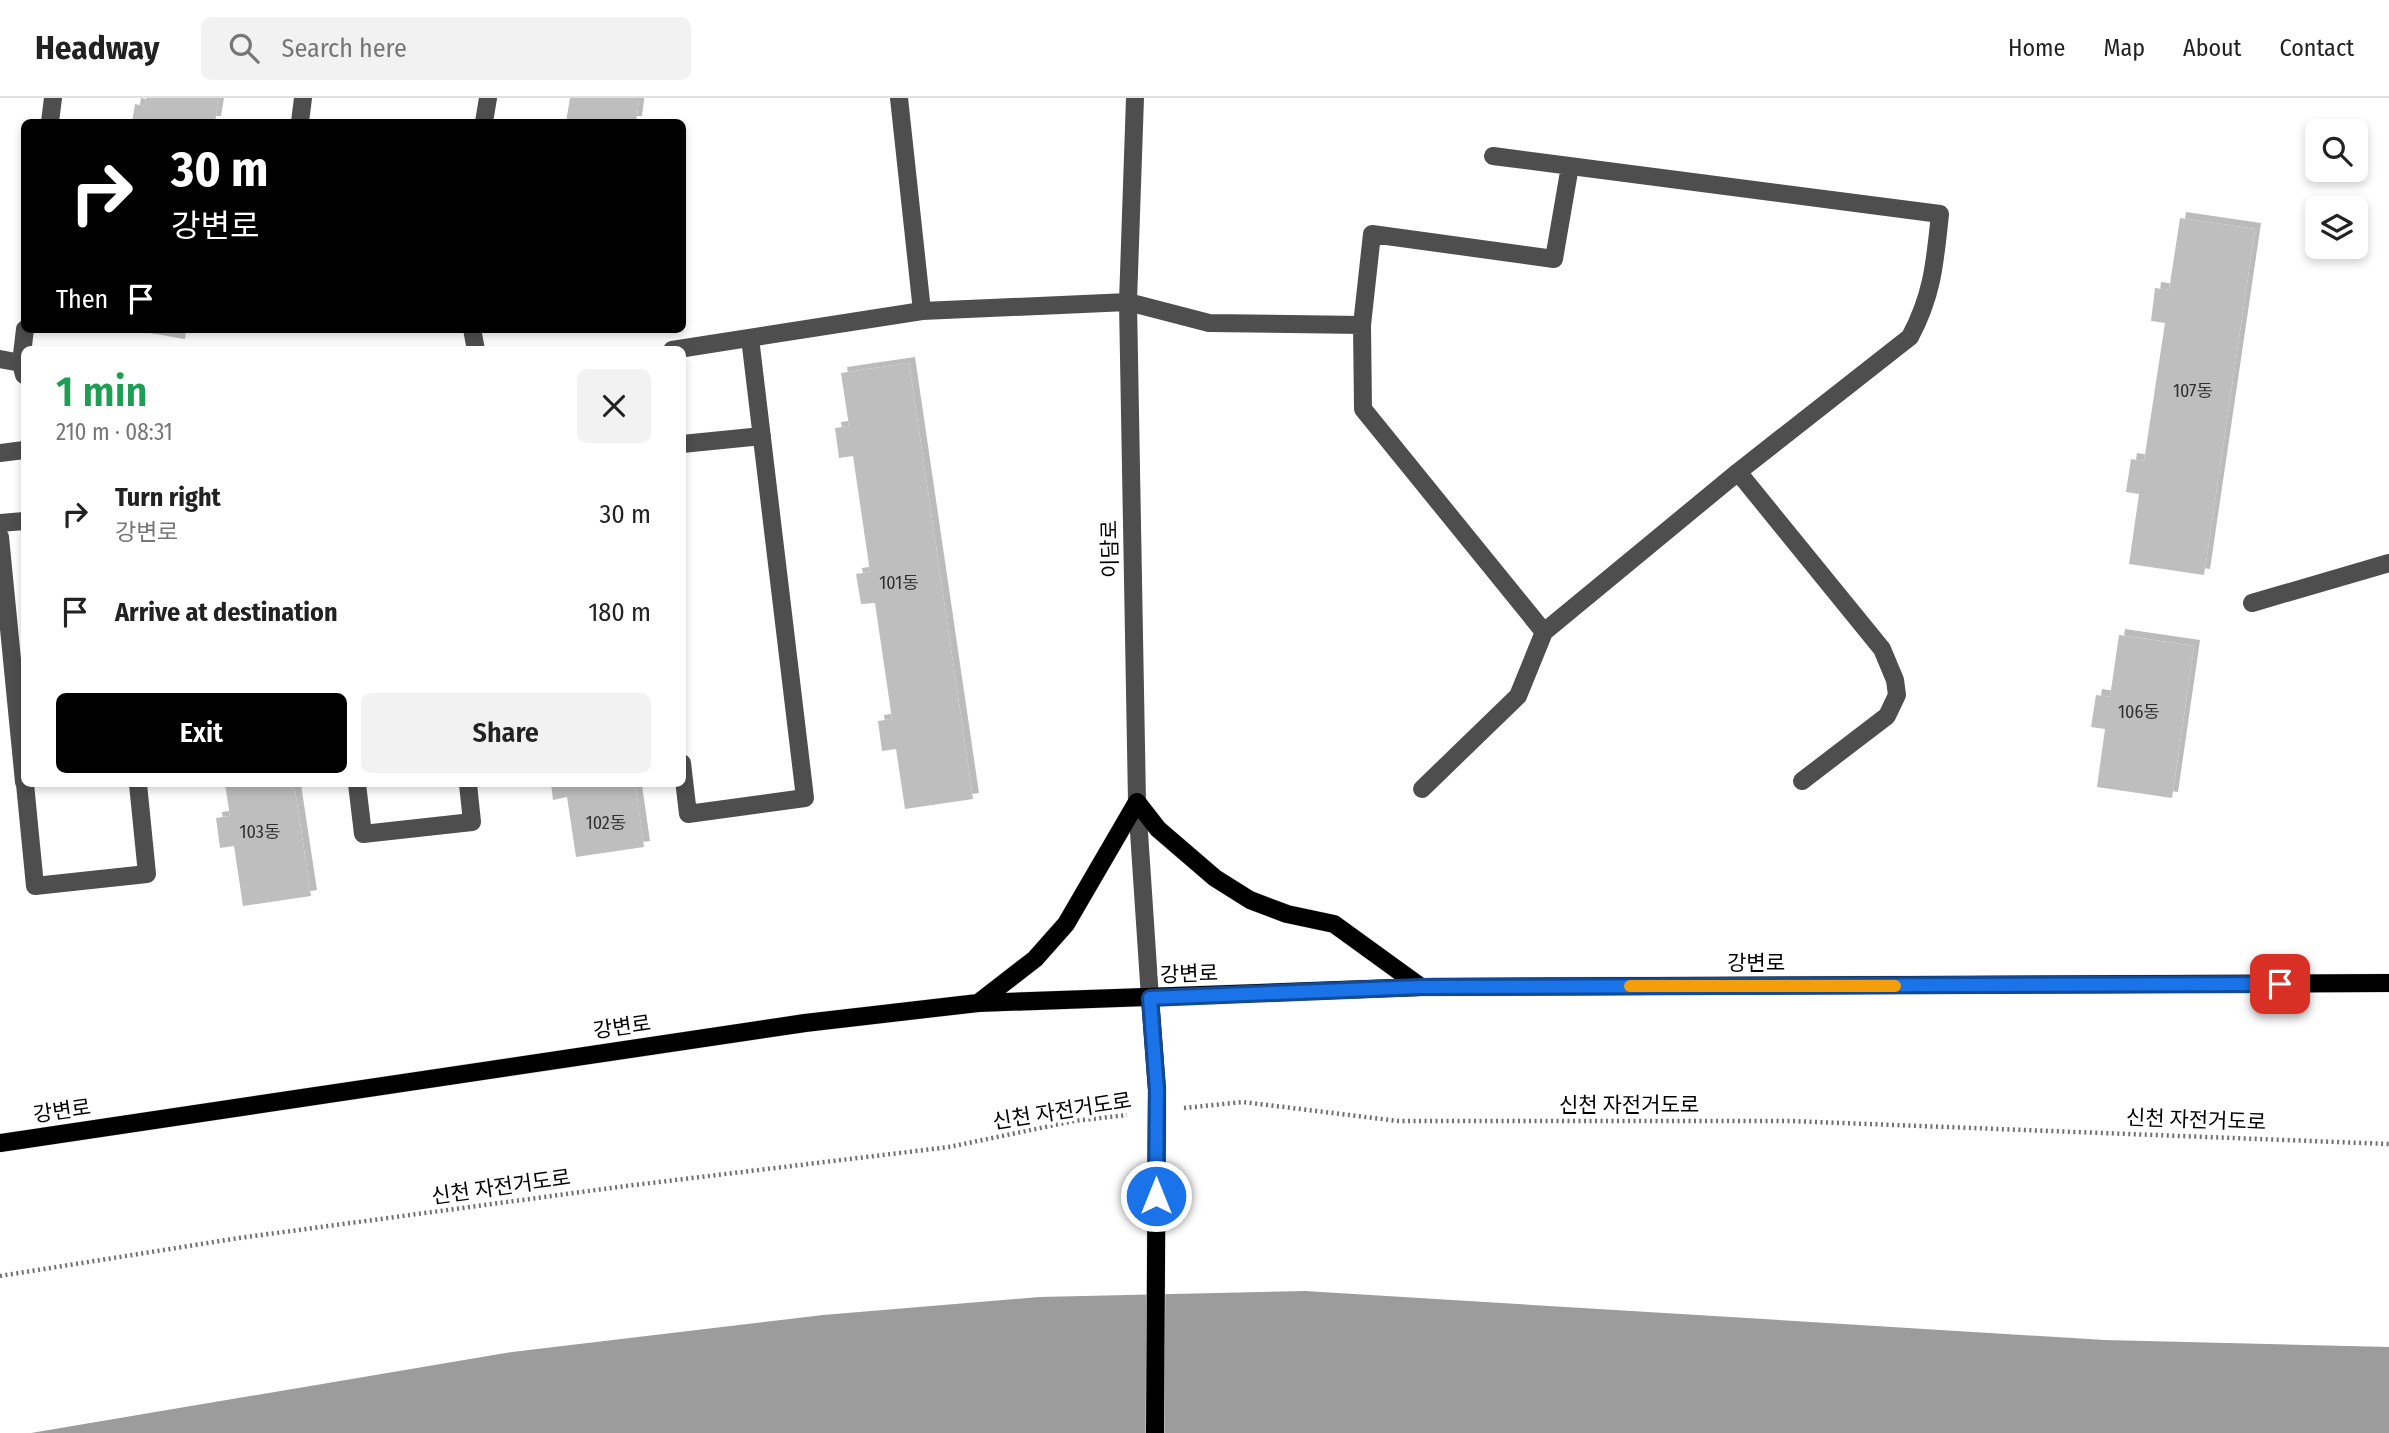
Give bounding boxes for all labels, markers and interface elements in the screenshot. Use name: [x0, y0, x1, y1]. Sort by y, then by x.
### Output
search box: [201, 17, 691, 80]
text: Headway: [35, 28, 159, 68]
icon: search: [225, 29, 263, 67]
text: Search here: [281, 33, 407, 64]
text: Home: [2008, 34, 2065, 62]
text: Map: [2103, 34, 2145, 62]
text: About: [2183, 34, 2241, 62]
text: Contact: [2279, 34, 2354, 62]
map controls: [2305, 119, 2368, 259]
button: search: [2305, 119, 2368, 182]
text: 30 m: [171, 140, 269, 199]
icon: right: [56, 147, 147, 238]
button: layers: [2305, 196, 2368, 259]
text: 강변로: [171, 207, 259, 245]
icon: arrive: [122, 280, 160, 318]
text: Then: [56, 284, 108, 315]
text: 1 min: [56, 367, 147, 417]
button: close: [577, 369, 651, 443]
house number: 107동: [2173, 380, 2213, 402]
text: 210 m · 08:31: [56, 418, 173, 446]
text: Turn right: [115, 482, 221, 513]
icon: right: [56, 495, 94, 533]
text: 30 m: [600, 499, 651, 530]
text: 강변로: [115, 518, 178, 546]
street label: 이담로: [1096, 520, 1124, 578]
house number: 101동: [879, 572, 919, 594]
icon: arrive: [56, 593, 94, 631]
text: Arrive at destination: [115, 597, 338, 628]
text: 180 m: [588, 597, 651, 628]
button: Exit: [56, 693, 347, 773]
button: Share: [361, 693, 651, 773]
house number: 106동: [2118, 701, 2160, 723]
house number: 102동: [586, 812, 626, 834]
house number: 103동: [240, 821, 280, 843]
street label: 강변로: [1727, 950, 1785, 976]
pin: [2250, 954, 2310, 1014]
street label: 강변로: [1160, 960, 1218, 988]
icon: arrive: [2261, 965, 2299, 1003]
street label: 강변로: [591, 1010, 653, 1044]
street label: 신천 자전거도로: [991, 1087, 1133, 1135]
street label: 신천 자전거도로: [1559, 1092, 1699, 1118]
street label: 강변로: [31, 1094, 93, 1128]
street label: 신천 자전거도로: [2125, 1105, 2267, 1135]
position arrow: [1119, 1159, 1193, 1233]
street label: 신천 자전거도로: [430, 1164, 572, 1210]

